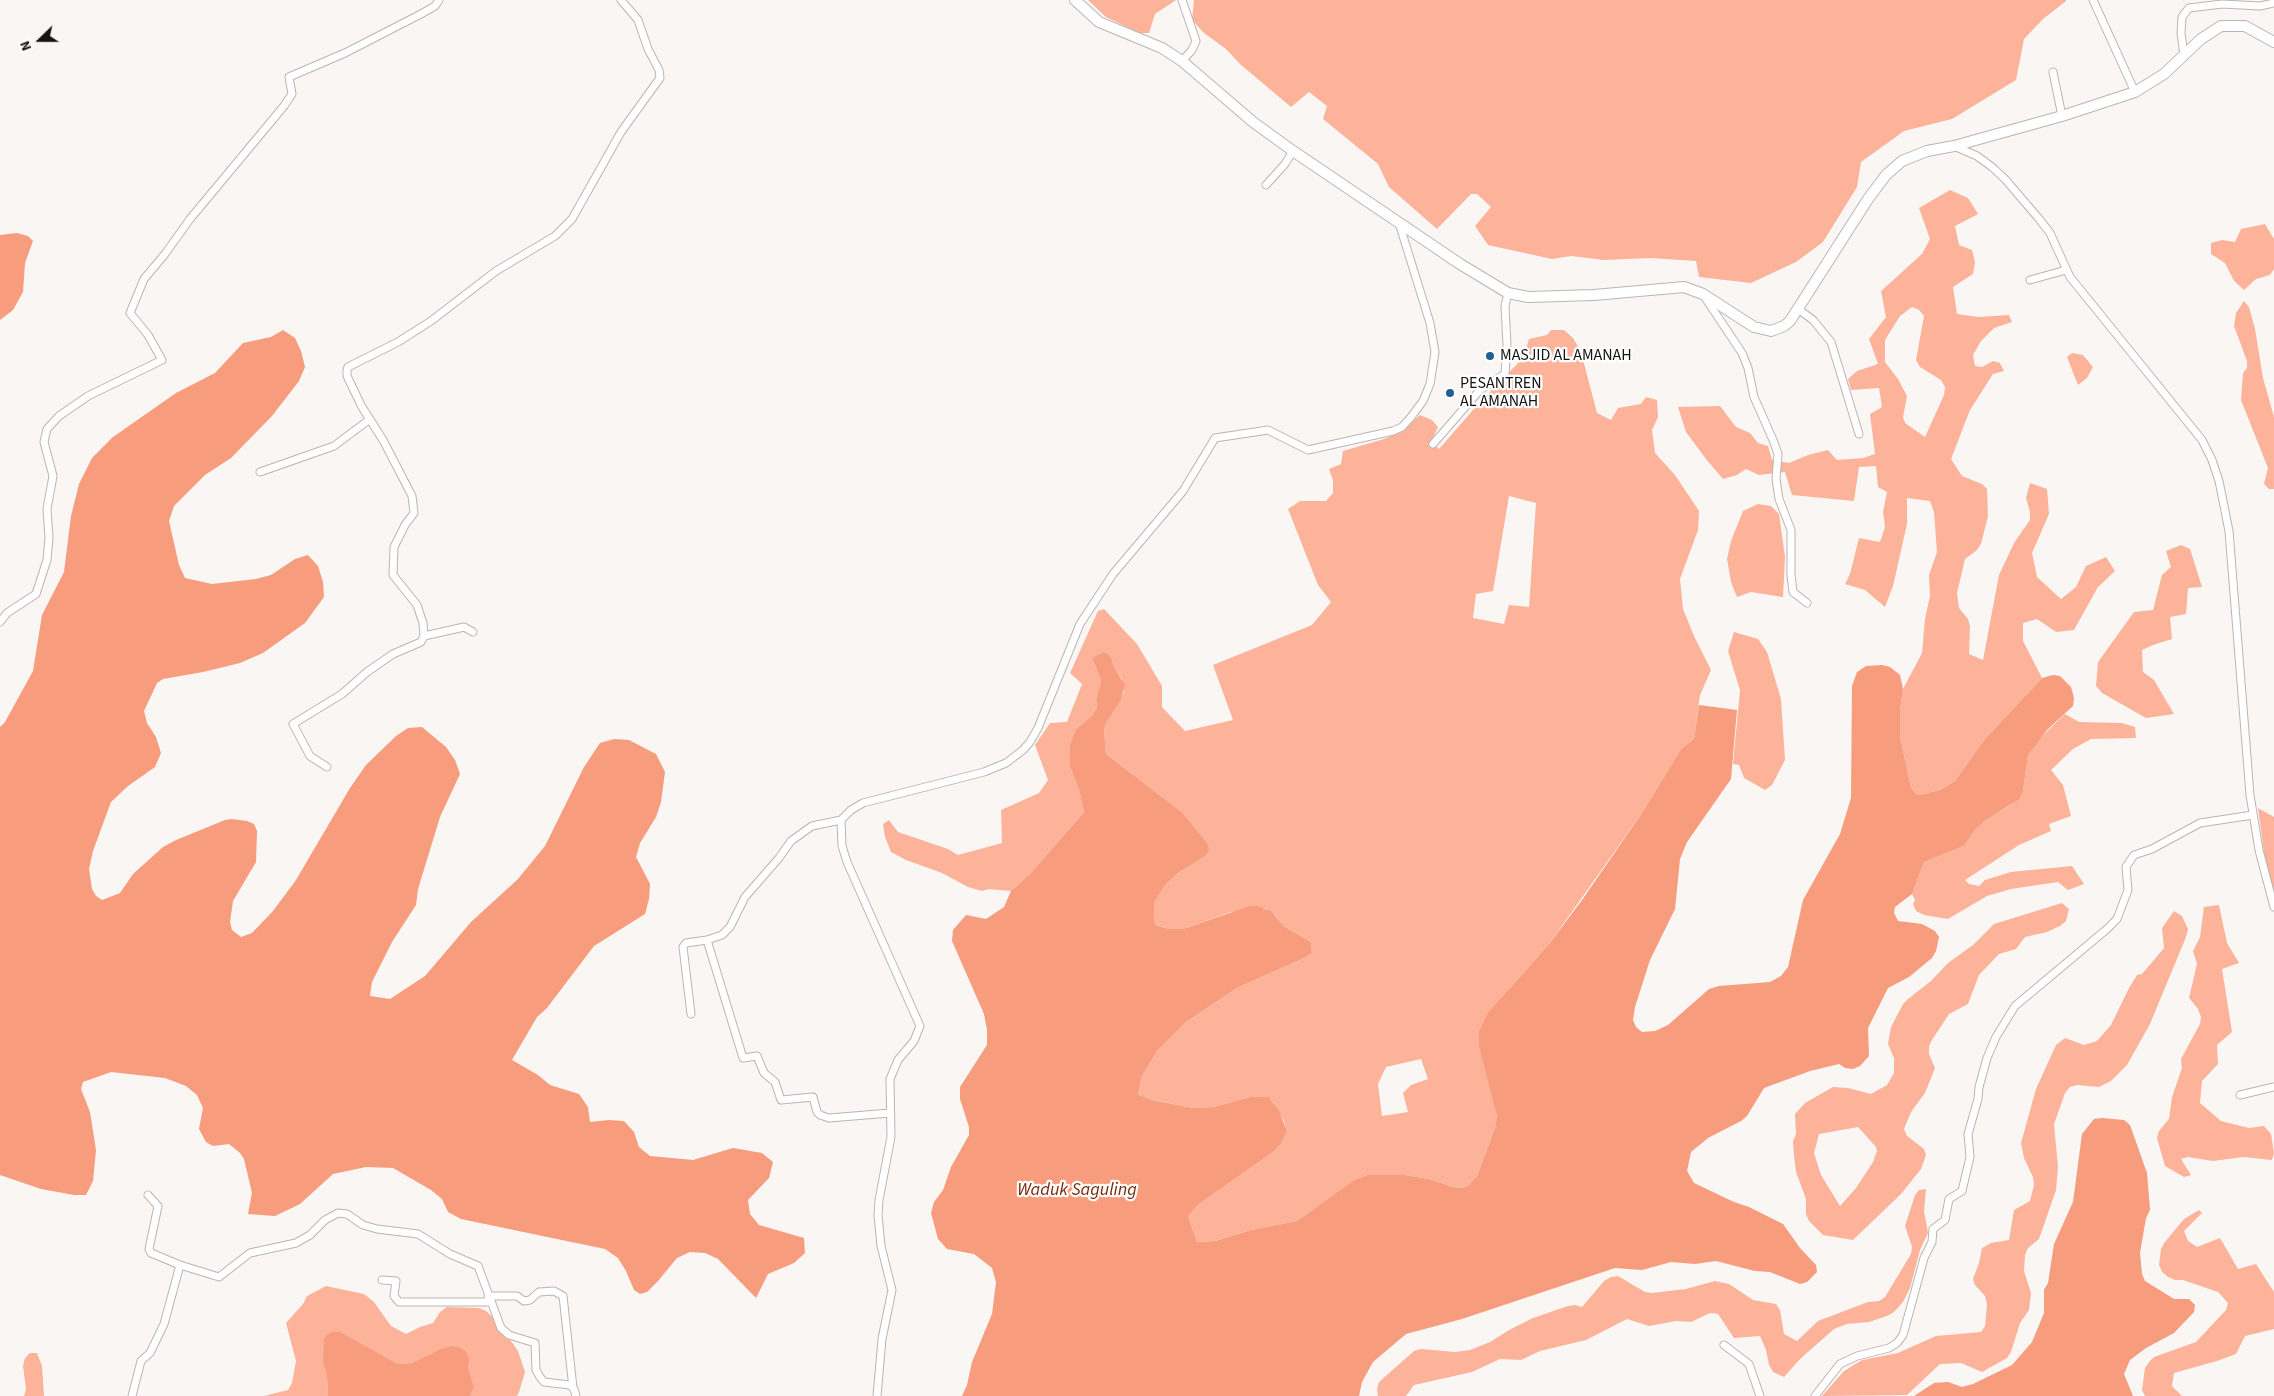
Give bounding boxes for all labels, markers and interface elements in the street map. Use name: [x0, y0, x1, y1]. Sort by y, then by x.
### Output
north arrow: [15, 15, 65, 65]
text: N: [15, 38, 37, 54]
place label: MASJID AL AMANAH: [1500, 346, 1632, 366]
marker: MASJID AL AMANAH: [1484, 350, 1496, 362]
place label: PESANTREN AL AMANAH: [1460, 374, 1542, 412]
marker: PESANTREN AL AMANAH: [1444, 387, 1456, 399]
water label: Waduk Saguling: [1017, 1180, 1137, 1202]

